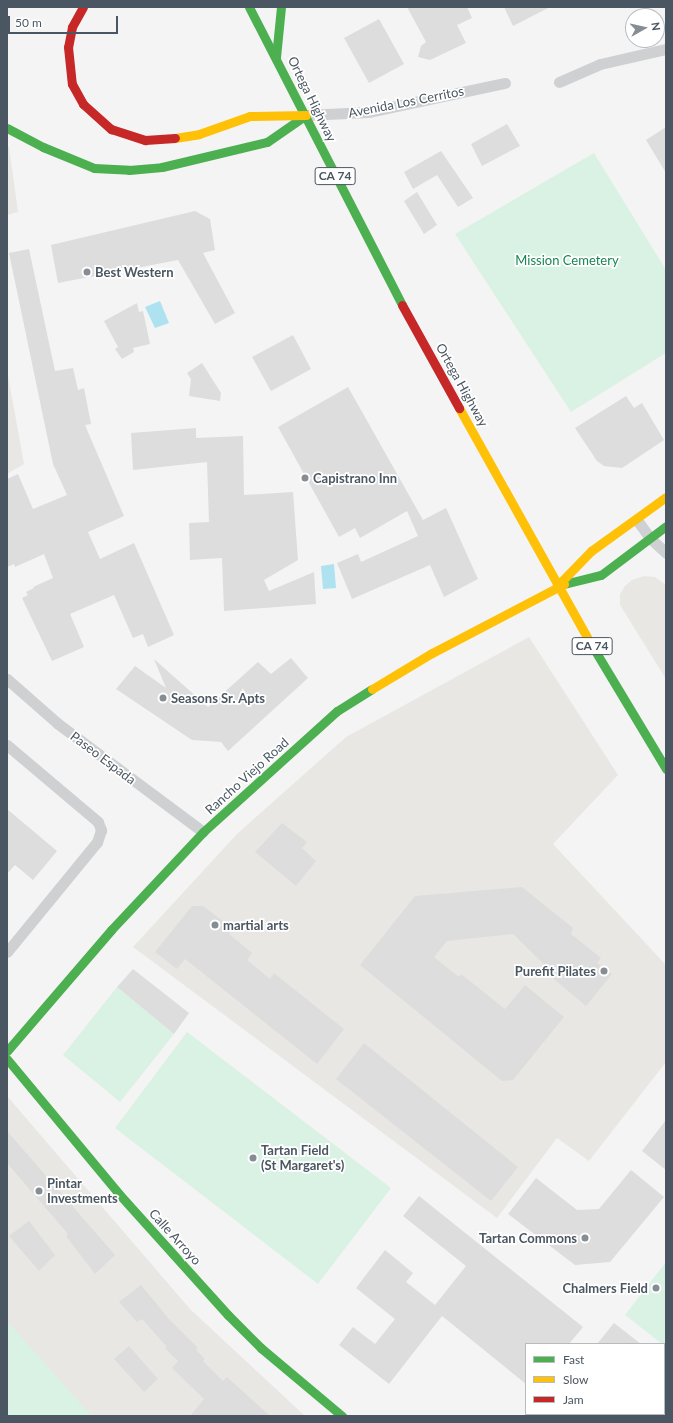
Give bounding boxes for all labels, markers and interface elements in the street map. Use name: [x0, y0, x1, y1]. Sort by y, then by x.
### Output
scale bar: [10, 8, 120, 34]
north arrow: [625, 8, 665, 48]
text: 50 m: [15, 15, 42, 30]
text: N: [649, 21, 663, 31]
street label: Ortega Highway: [285, 54, 339, 144]
street label: Avenida Los Cerritos: [347, 83, 465, 121]
road number: CA 74: [314, 166, 356, 186]
park label: Mission Cemetery: [515, 252, 619, 268]
place label: Best Western: [95, 264, 174, 280]
marker: Best Western: [82, 267, 92, 277]
street label: Ortega Highway: [433, 340, 491, 430]
place label: Capistrano Inn: [313, 470, 397, 486]
marker: Capistrano Inn: [300, 473, 310, 483]
road number: CA 74: [571, 636, 613, 656]
place label: Seasons Sr. Apts: [171, 690, 265, 706]
marker: Seasons Sr. Apts: [158, 693, 168, 703]
street label: Paseo Espada: [67, 728, 139, 788]
street label: Rancho Viejo Road: [202, 734, 292, 818]
place label: martial arts: [223, 917, 289, 933]
marker: martial arts: [210, 920, 220, 930]
place label: Purefit Pilates: [515, 963, 596, 979]
marker: Purefit Pilates: [599, 966, 609, 976]
place label: Tartan Field (St Margaret's): [261, 1143, 344, 1174]
marker: Tartan Field (St Margaret's): [248, 1153, 258, 1163]
place label: Pintar Investments: [47, 1176, 118, 1207]
marker: Pintar Investments: [34, 1186, 44, 1196]
street label: Calle Arroyo: [146, 1206, 204, 1268]
place label: Tartan Commons: [479, 1230, 577, 1246]
marker: Tartan Commons: [580, 1233, 590, 1243]
place label: Chalmers Field: [563, 1280, 648, 1296]
marker: Chalmers Field: [651, 1283, 661, 1293]
legend: [525, 1343, 665, 1415]
text: Fast: [563, 1352, 584, 1367]
text: Slow: [563, 1372, 588, 1387]
text: Jam: [563, 1392, 584, 1407]

